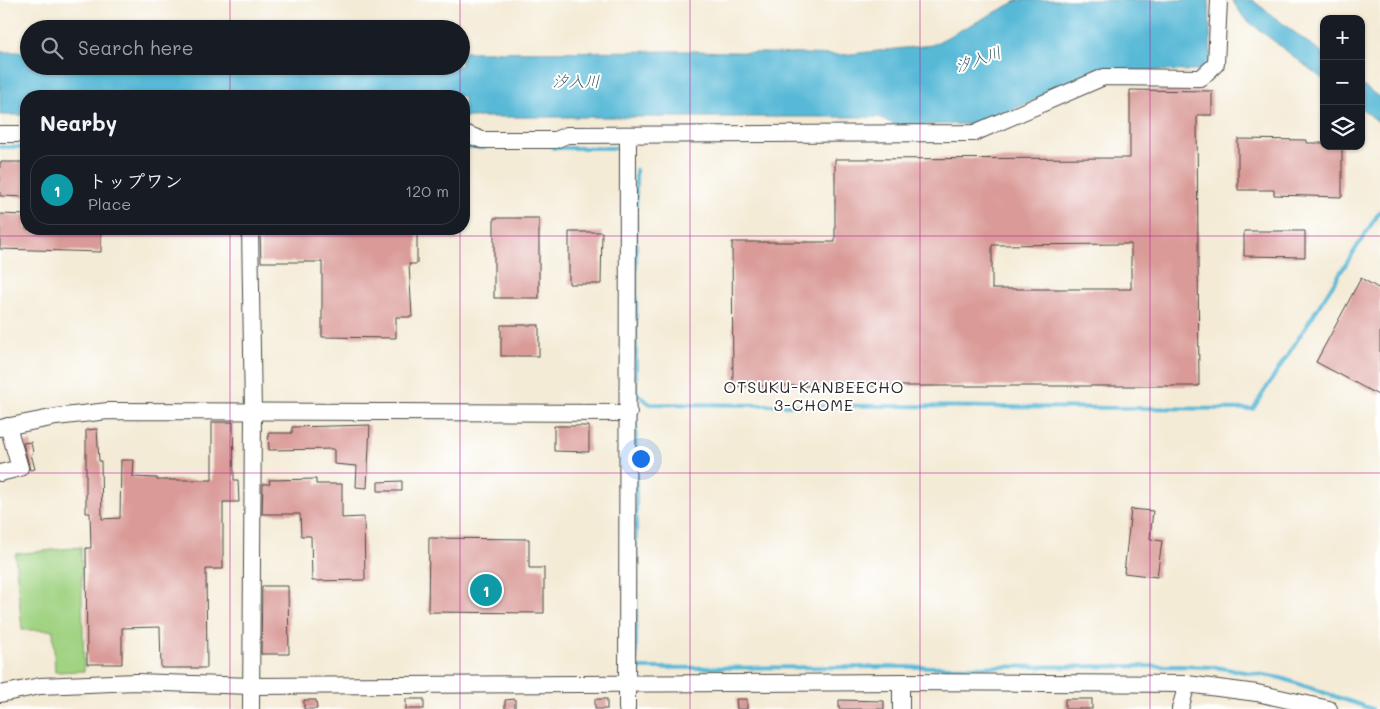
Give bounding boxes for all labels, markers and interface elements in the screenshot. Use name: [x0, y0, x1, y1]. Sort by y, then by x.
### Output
map controls: [1320, 15, 1365, 150]
button: +: [1320, 15, 1365, 60]
search box: [20, 20, 470, 75]
icon: search: [38, 34, 66, 62]
text: Search here: [78, 35, 194, 60]
water label: 汐入川: [952, 41, 1004, 76]
button: −: [1320, 60, 1365, 105]
water label: 汐入川: [552, 70, 600, 91]
button: layers: [1320, 105, 1365, 150]
text: Nearby: [40, 109, 117, 136]
text: トップワン: [88, 168, 183, 193]
text: 1: [53, 180, 61, 201]
text: 120 m: [405, 180, 449, 201]
text: Place: [88, 193, 131, 214]
district label: OTSUKU-KANBEECHO 3-CHOME: [724, 376, 904, 415]
your location: [628, 446, 654, 472]
pin: 1: [470, 571, 502, 609]

